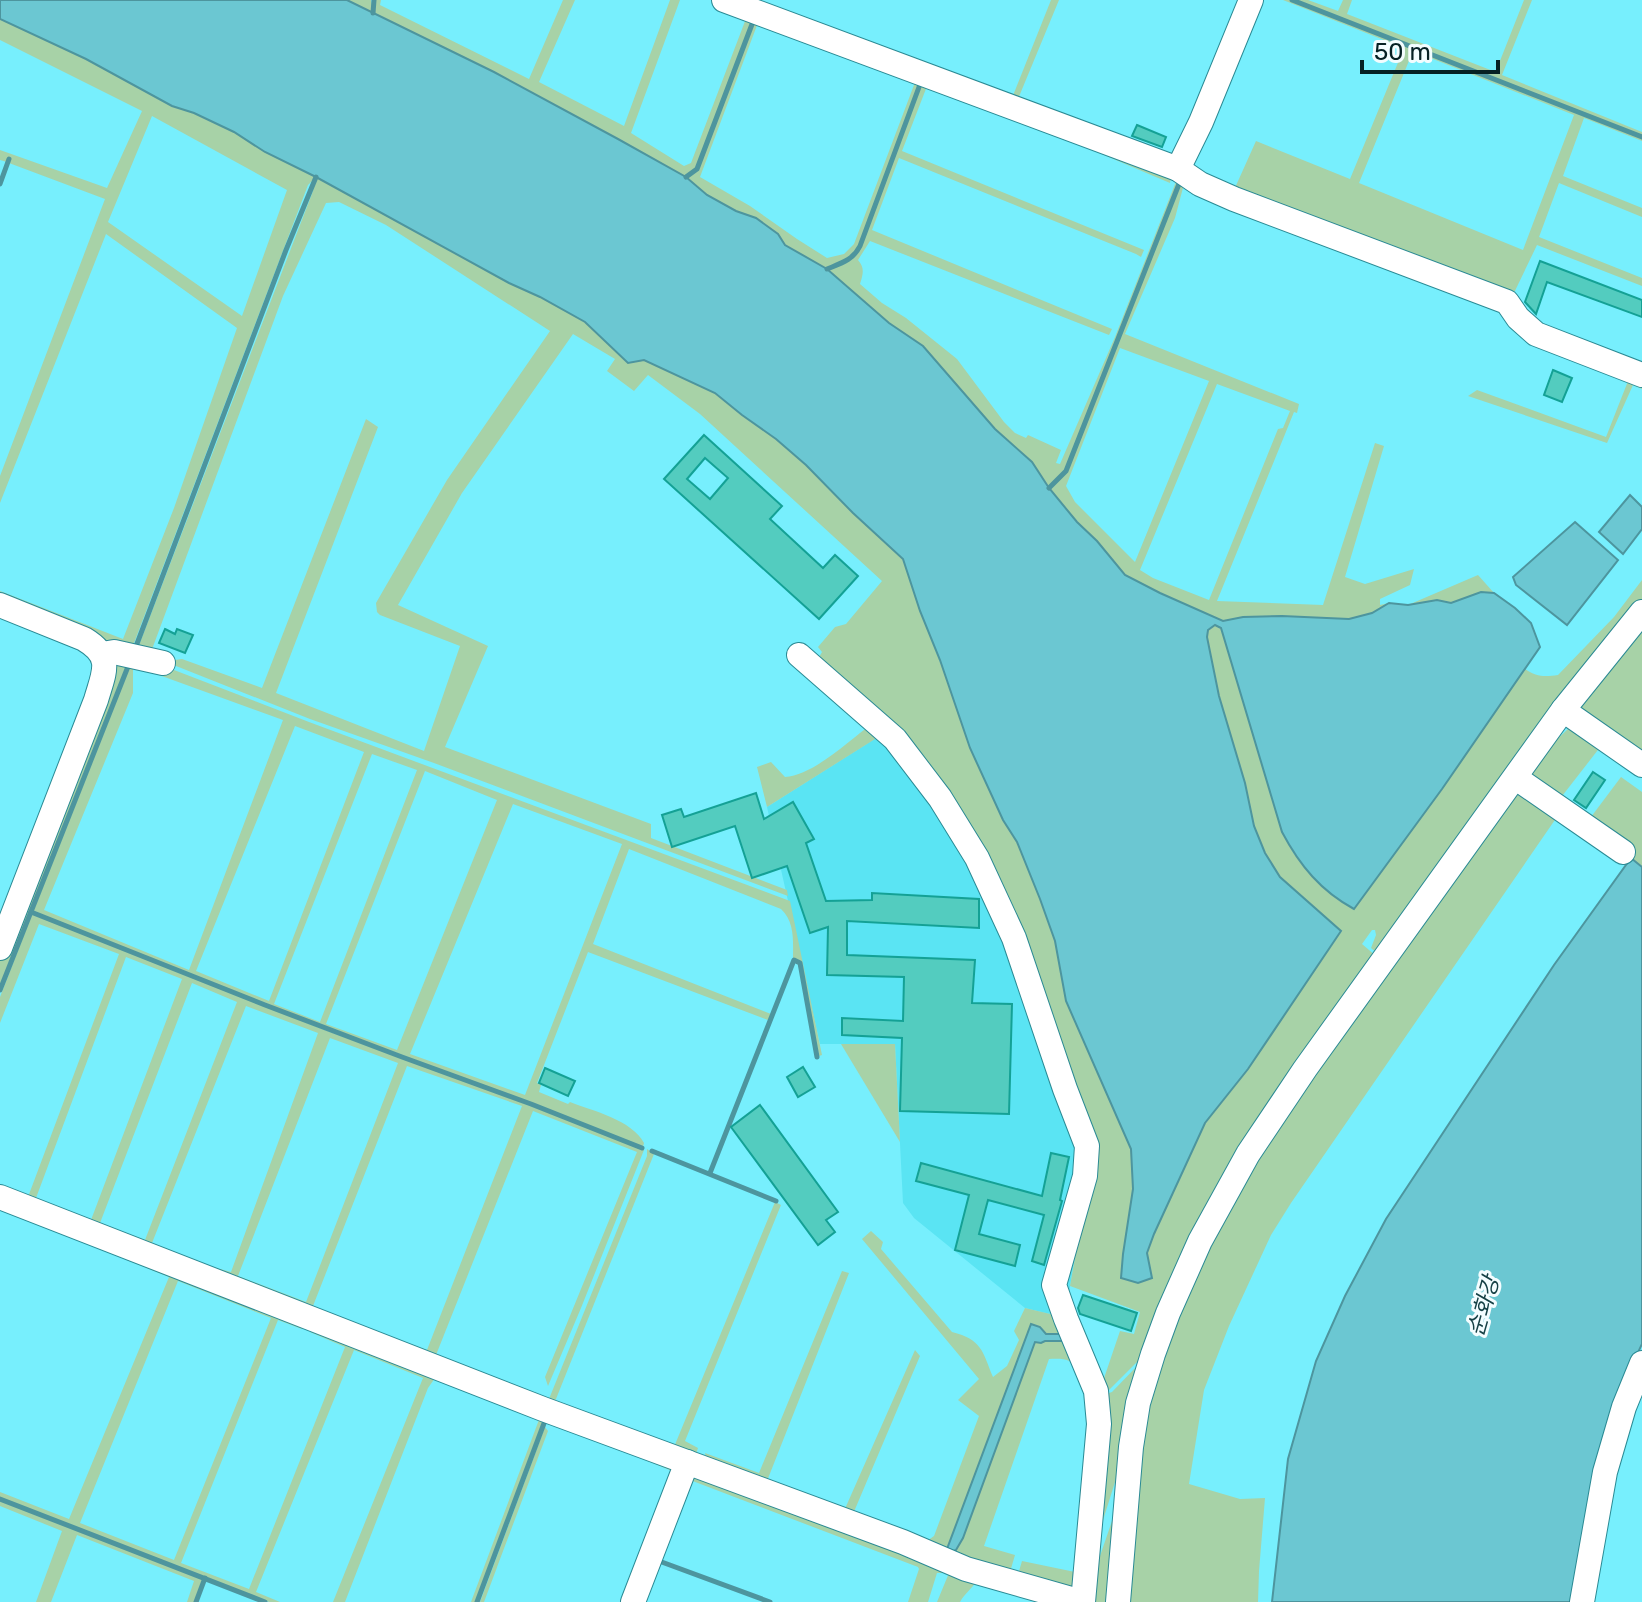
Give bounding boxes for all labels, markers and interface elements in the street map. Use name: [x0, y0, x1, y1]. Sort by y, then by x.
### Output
scale bar: [1362, 24, 1498, 74]
text: 50 m: [1374, 38, 1431, 66]
water label: 순화강: [1462, 1271, 1506, 1339]

